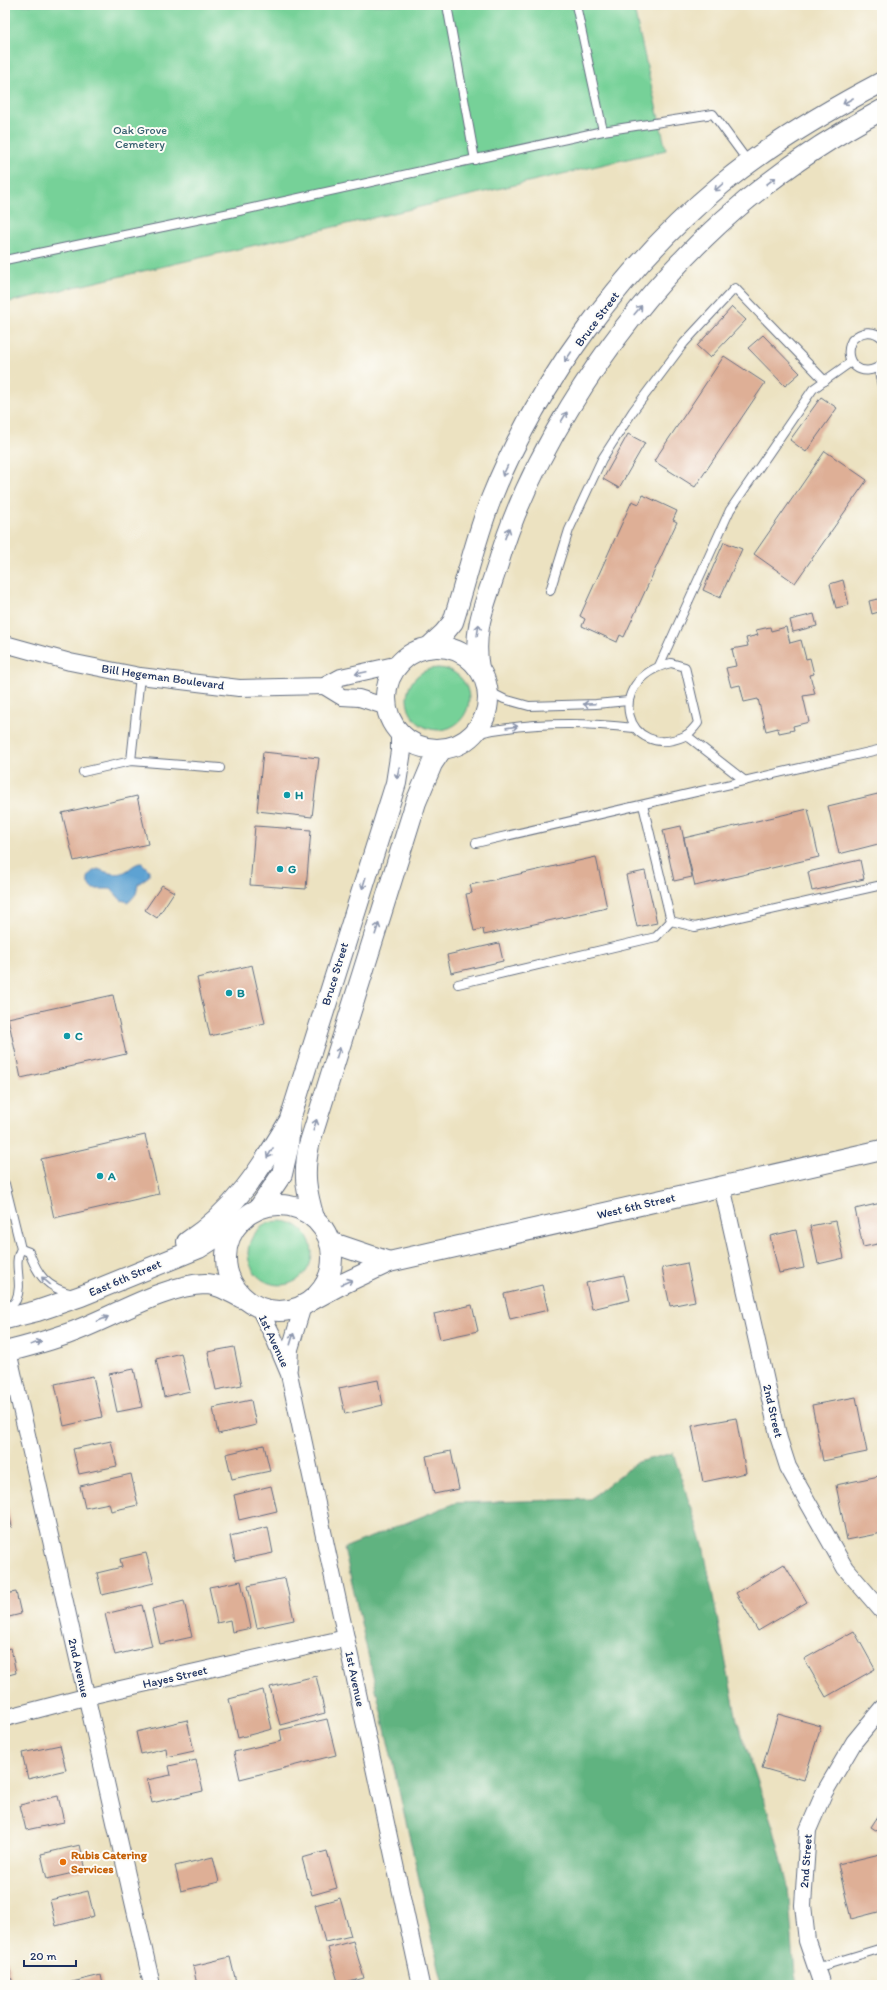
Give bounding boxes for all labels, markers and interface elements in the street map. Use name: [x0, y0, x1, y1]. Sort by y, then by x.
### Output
one-way arrow: [842, 97, 854, 105]
park label: Oak Grove Cemetery: [113, 123, 167, 151]
one-way arrow: [766, 177, 777, 185]
one-way arrow: [714, 182, 724, 192]
street label: Bruce Street: [572, 288, 622, 349]
one-way arrow: [633, 305, 642, 315]
one-way arrow: [564, 352, 572, 363]
one-way arrow: [561, 411, 569, 423]
one-way arrow: [501, 464, 508, 476]
one-way arrow: [504, 528, 512, 540]
one-way arrow: [474, 624, 482, 637]
street label: Bill Hegeman Boulevard: [101, 661, 226, 693]
one-way arrow: [355, 669, 368, 677]
one-way arrow: [583, 701, 596, 708]
one-way arrow: [505, 723, 518, 731]
one-way arrow: [394, 766, 402, 779]
place label: H: [295, 788, 303, 802]
marker: H: [282, 790, 292, 800]
place label: G: [288, 862, 296, 876]
marker: G: [275, 864, 285, 874]
one-way arrow: [360, 877, 367, 890]
one-way arrow: [374, 923, 381, 936]
street label: Bruce Street: [319, 940, 351, 1007]
place label: B: [237, 986, 245, 1000]
marker: B: [224, 988, 234, 998]
place label: C: [75, 1029, 83, 1043]
marker: C: [62, 1031, 72, 1041]
one-way arrow: [335, 1047, 342, 1060]
one-way arrow: [312, 1119, 319, 1132]
one-way arrow: [265, 1147, 273, 1159]
place label: A: [107, 1169, 116, 1183]
marker: A: [95, 1171, 105, 1181]
street label: West 6th Street: [595, 1190, 677, 1222]
street label: East 6th Street: [87, 1256, 164, 1300]
one-way arrow: [41, 1276, 51, 1285]
one-way arrow: [340, 1278, 352, 1285]
street label: 1st Avenue: [256, 1313, 292, 1370]
one-way arrow: [97, 1315, 109, 1322]
one-way arrow: [289, 1333, 296, 1346]
one-way arrow: [29, 1339, 42, 1346]
street label: 2nd Street: [760, 1383, 786, 1439]
street label: 2nd Avenue: [65, 1637, 93, 1699]
street label: 1st Avenue: [342, 1650, 368, 1708]
street label: Hayes Street: [141, 1663, 209, 1691]
street label: 2nd Street: [797, 1833, 815, 1889]
place label: Rubis Catering Services: [71, 1848, 148, 1876]
marker: Rubis Catering Services: [58, 1857, 68, 1867]
scale bar: [24, 1942, 76, 1968]
text: 20 m: [30, 1949, 57, 1963]

